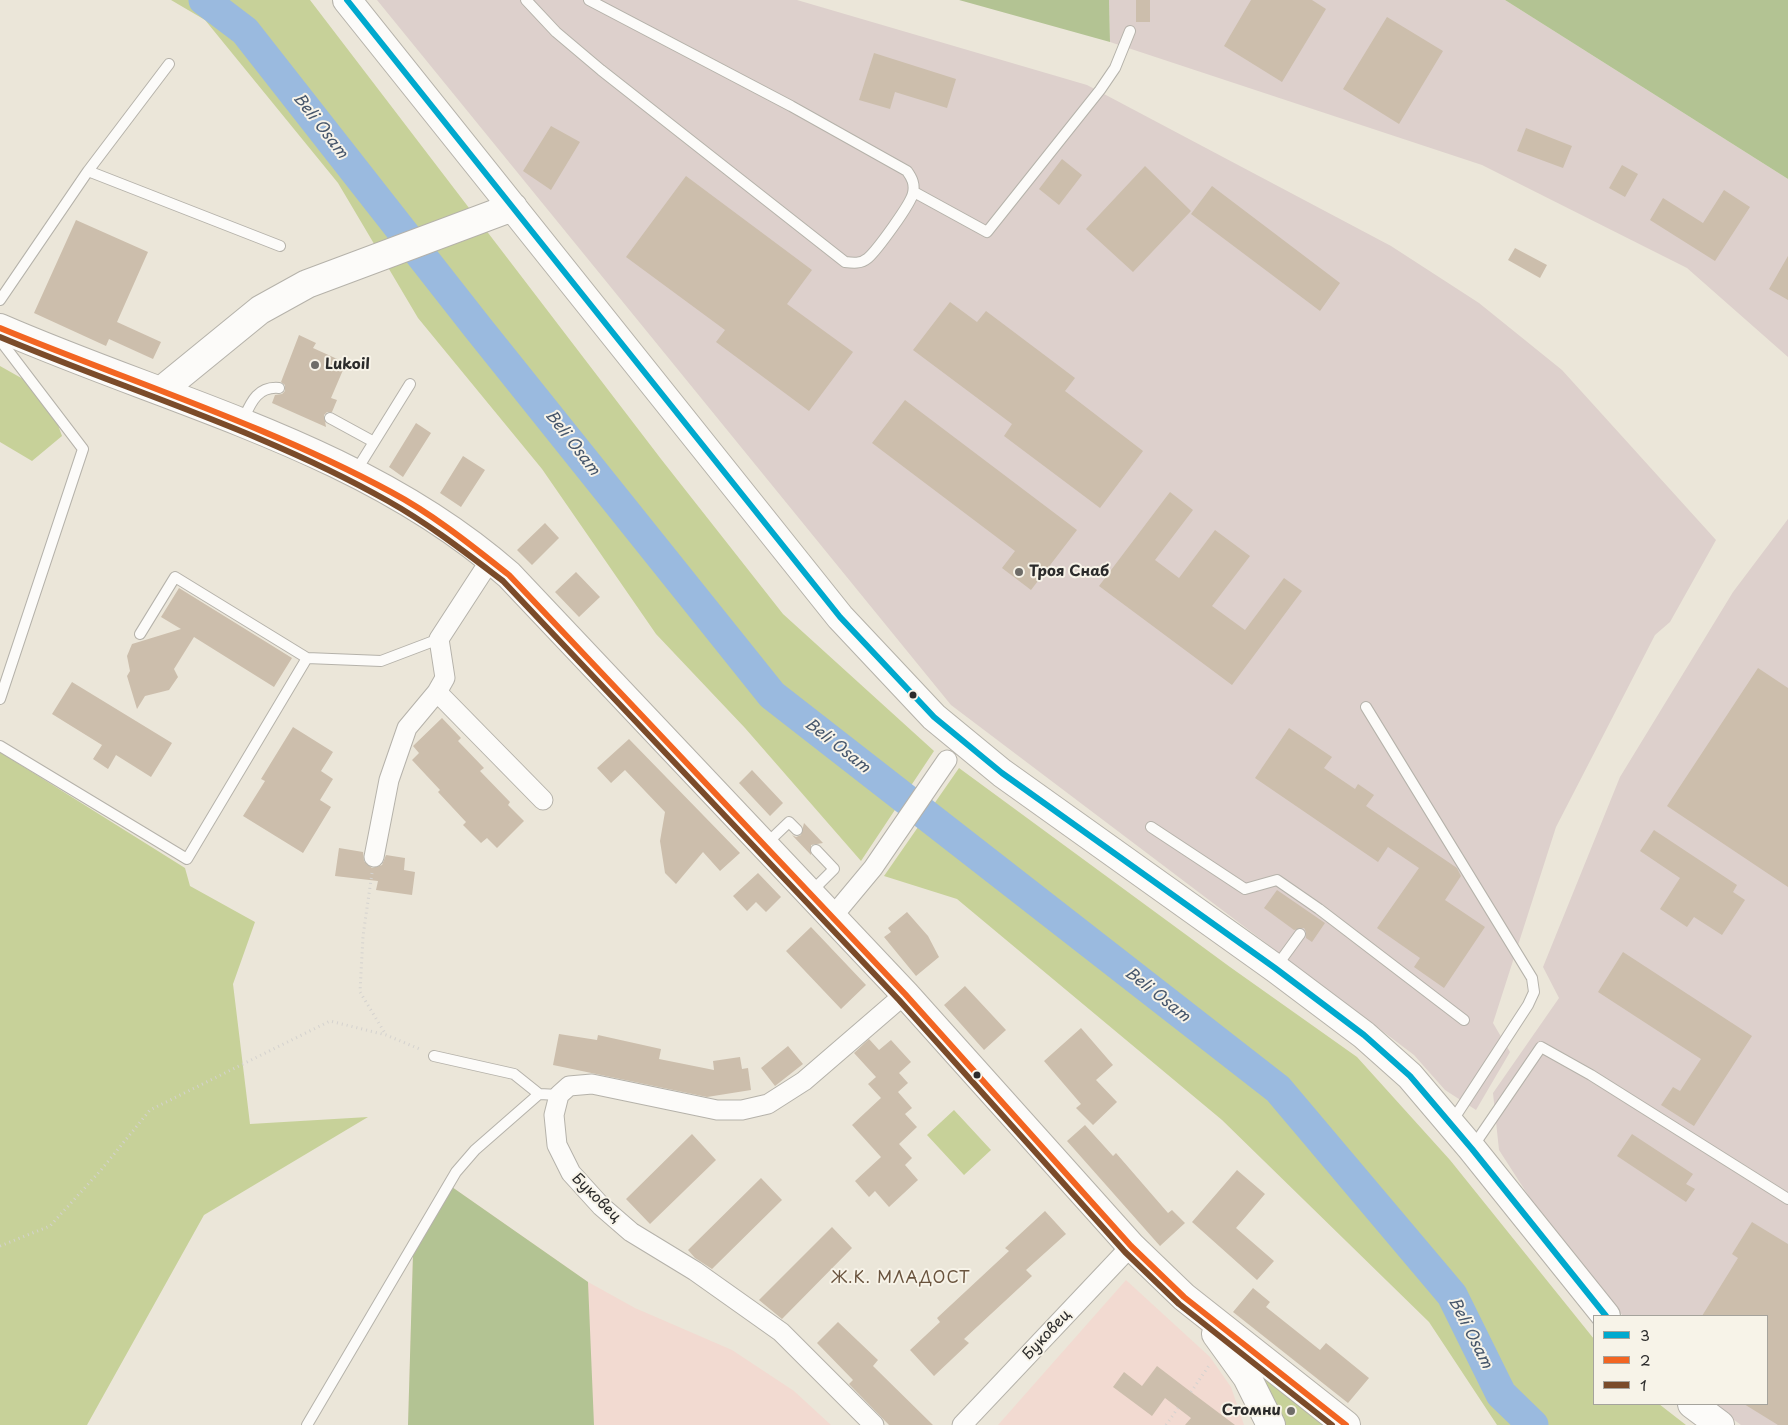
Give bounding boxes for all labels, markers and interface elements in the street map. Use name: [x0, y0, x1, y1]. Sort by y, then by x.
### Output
water label: Beli Osam: [289, 90, 351, 162]
place label: Lukoil: [325, 356, 370, 374]
marker: Lukoil: [309, 359, 321, 371]
water label: Beli Osam: [541, 407, 603, 479]
place label: Троя Снаб: [1029, 563, 1109, 581]
marker: Троя Снаб: [1013, 566, 1025, 578]
unlabelled marker: [908, 690, 918, 700]
water label: Beli Osam: [801, 715, 873, 777]
water label: Beli Osam: [1121, 964, 1193, 1026]
unlabelled marker: [972, 1070, 982, 1080]
street label: Буковец: [568, 1170, 624, 1226]
district label: Ж.К. МЛАДОСТ: [830, 1269, 972, 1289]
water label: Beli Osam: [1444, 1294, 1496, 1372]
street label: Буковец: [1019, 1306, 1075, 1364]
legend: [1593, 1315, 1768, 1405]
text: 3: [1640, 1323, 1650, 1346]
text: 2: [1640, 1348, 1651, 1371]
text: 1: [1640, 1373, 1647, 1396]
place label: Стомни: [1222, 1402, 1281, 1420]
marker: Стомни: [1285, 1405, 1297, 1417]

